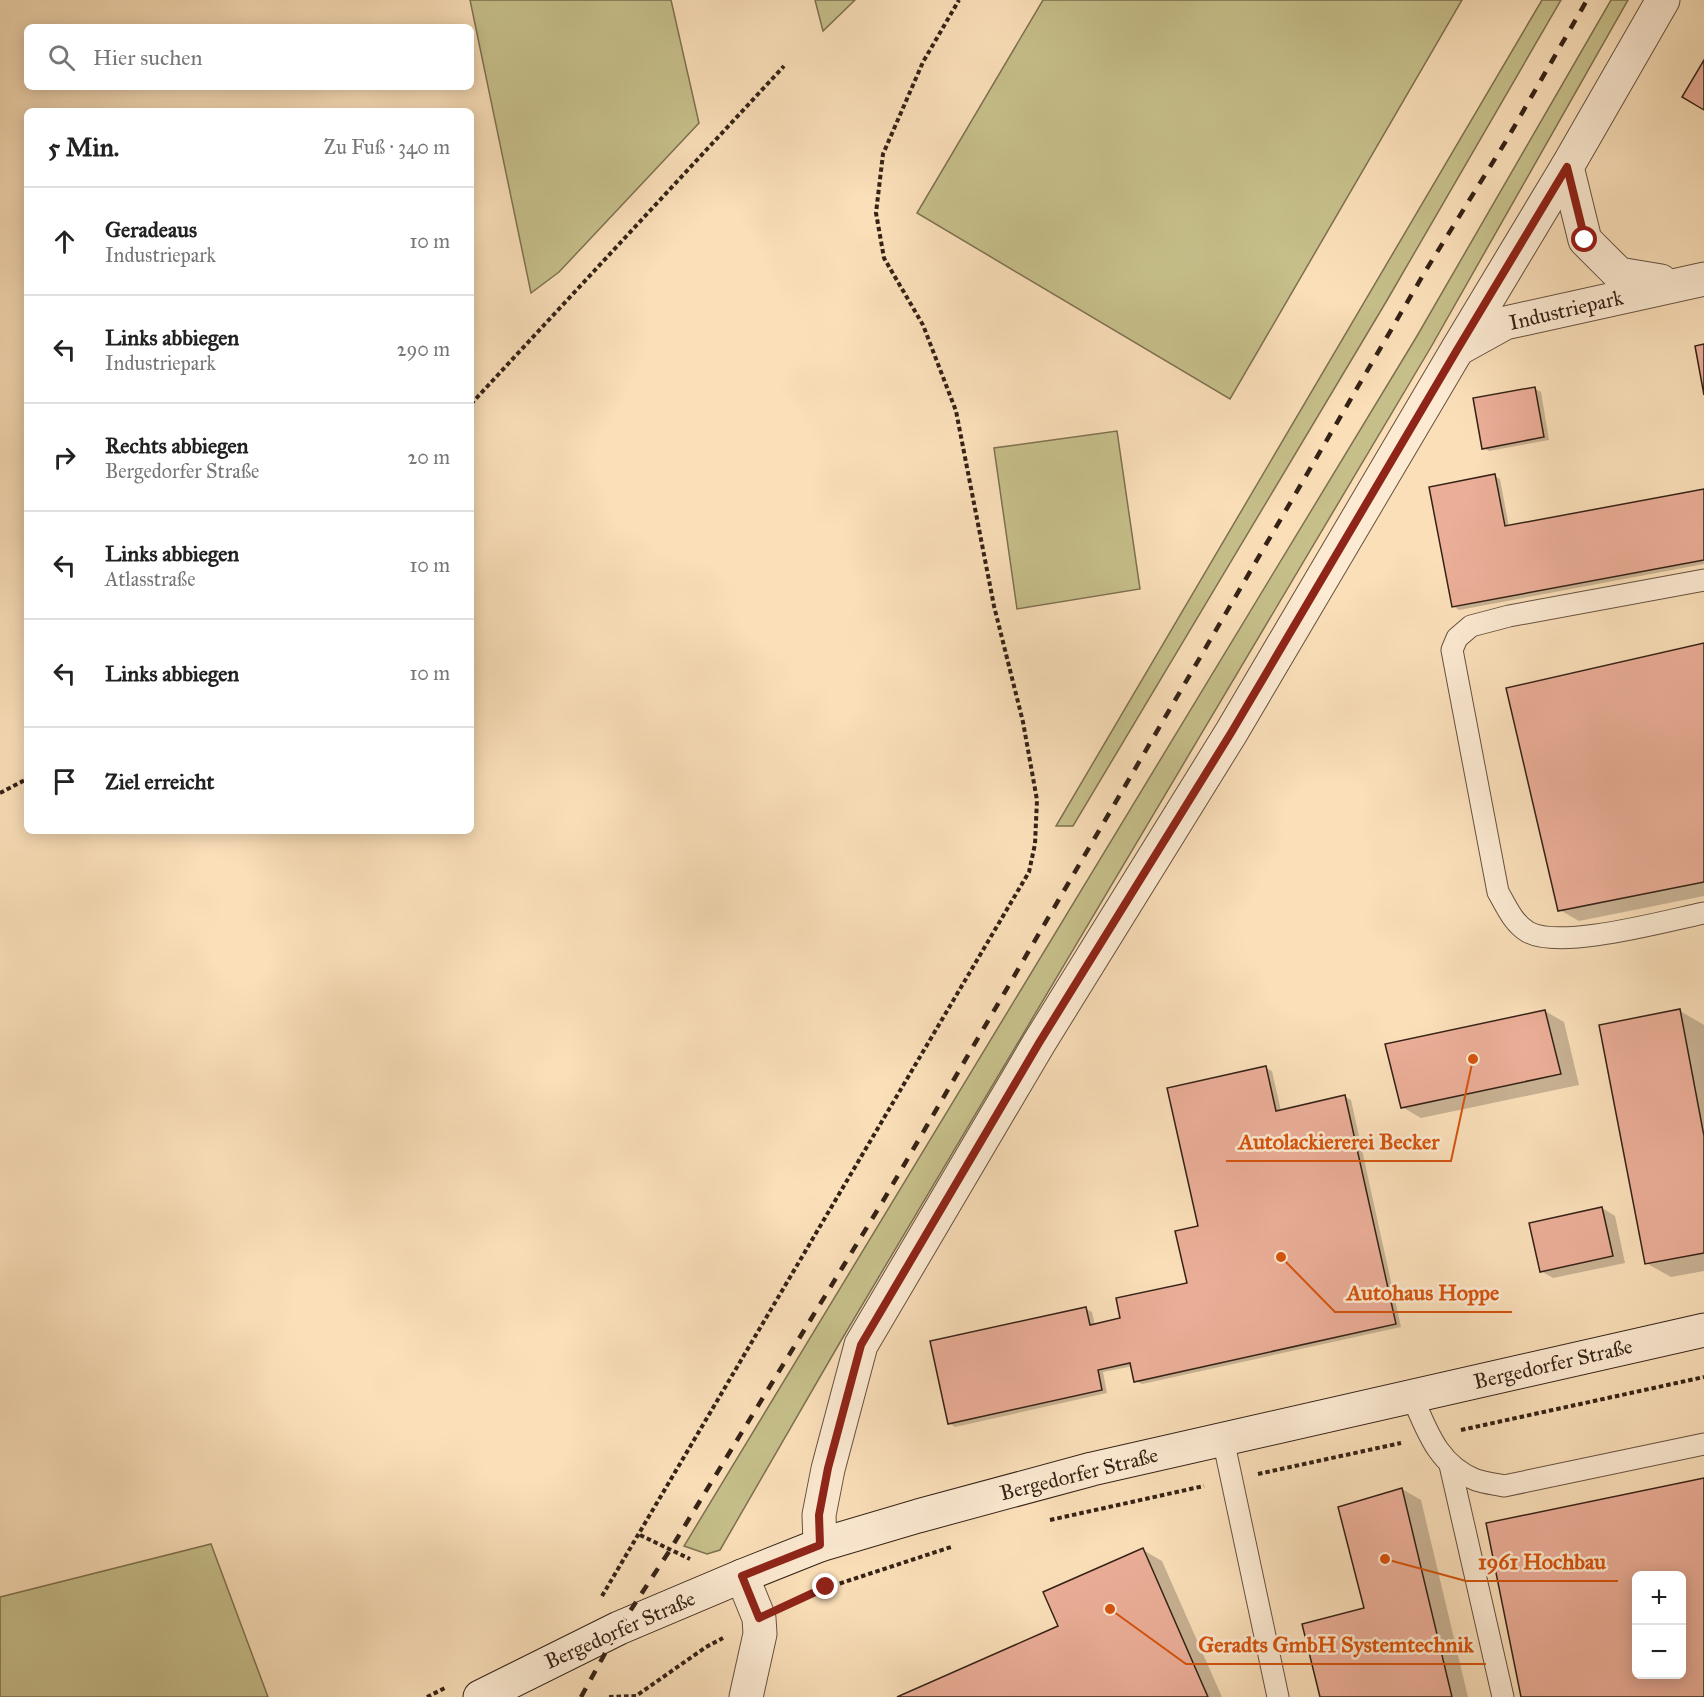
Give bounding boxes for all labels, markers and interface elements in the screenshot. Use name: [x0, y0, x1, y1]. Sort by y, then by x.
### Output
search box: [24, 24, 474, 90]
icon: search: [45, 41, 78, 74]
text: Hier suchen: [93, 44, 202, 71]
text: 5 Min.: [48, 131, 119, 163]
text: Zu Fuß · 340 m: [324, 135, 450, 159]
text: Geradeaus: [105, 216, 197, 243]
icon: ahead: [48, 225, 81, 258]
route start: [1571, 226, 1597, 252]
text: 10 m: [409, 229, 450, 253]
text: Industriepark: [105, 243, 216, 267]
street label: Industriepark: [1506, 284, 1626, 336]
text: Links abbiegen: [105, 324, 239, 351]
icon: left: [48, 333, 81, 366]
text: 290 m: [397, 337, 450, 361]
text: Industriepark: [105, 351, 216, 375]
text: Rechts abbiegen: [105, 432, 248, 459]
icon: right: [48, 441, 81, 474]
text: 20 m: [407, 445, 450, 469]
text: Bergedorfer Straße: [105, 459, 259, 483]
text: Links abbiegen: [105, 540, 239, 567]
icon: left: [48, 549, 81, 582]
text: 10 m: [409, 553, 450, 577]
text: Atlasstraße: [105, 567, 196, 591]
icon: left: [48, 657, 81, 690]
text: Links abbiegen: [105, 660, 239, 687]
text: 10 m: [409, 661, 450, 685]
icon: arrive: [48, 765, 81, 798]
text: Ziel erreicht: [105, 768, 214, 795]
callout: Autolackiererei Becker: [1226, 1121, 1451, 1161]
text: Autolackiererei Becker: [1237, 1128, 1440, 1155]
callout: Autohaus Hoppe: [1335, 1272, 1512, 1312]
text: Autohaus Hoppe: [1345, 1279, 1499, 1306]
street label: Bergedorfer Straße: [1471, 1333, 1635, 1395]
street label: Bergedorfer Straße: [997, 1442, 1161, 1506]
callout: 1961 Hochbau: [1466, 1541, 1618, 1581]
text: 1961 Hochbau: [1478, 1548, 1606, 1575]
map controls: [1632, 1571, 1686, 1679]
button: +: [1632, 1571, 1686, 1625]
route end: [812, 1573, 838, 1599]
street label: Bergedorfer Straße: [541, 1585, 700, 1675]
callout: Geradts GmbH Systemtechnik: [1186, 1624, 1486, 1664]
button: −: [1632, 1625, 1686, 1679]
text: Geradts GmbH Systemtechnik: [1198, 1631, 1475, 1658]

